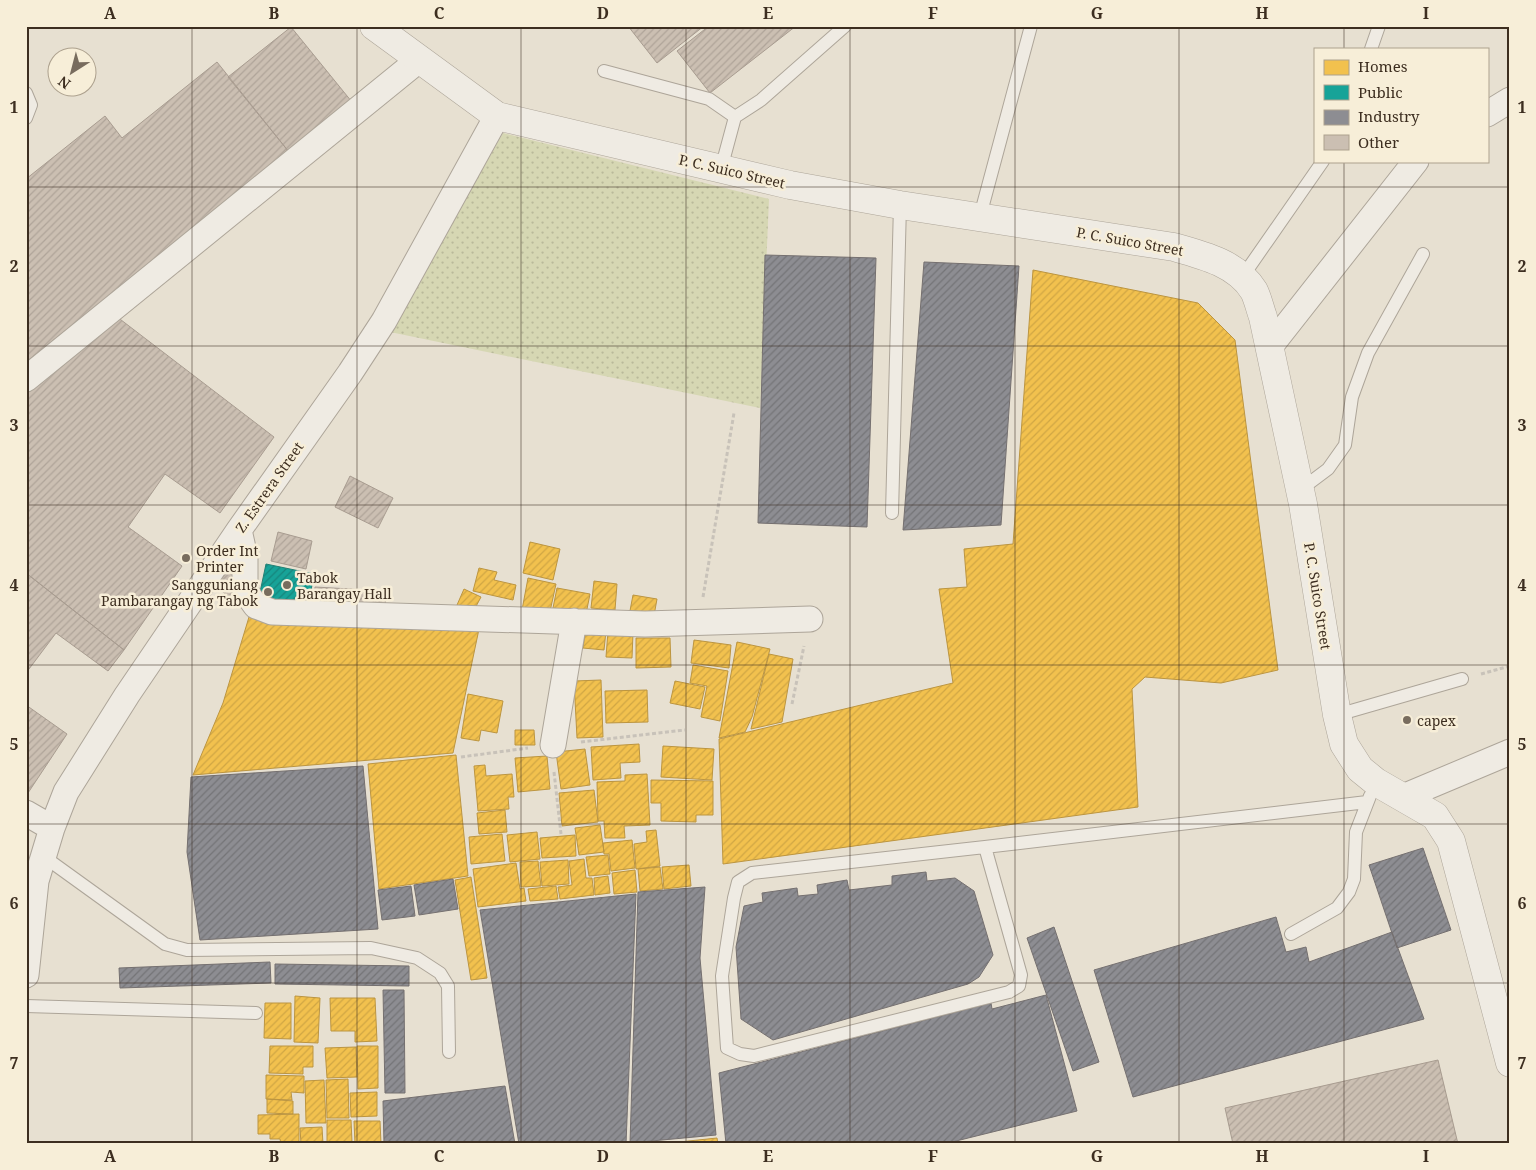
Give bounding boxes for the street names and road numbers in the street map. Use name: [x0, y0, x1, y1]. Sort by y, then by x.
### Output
street label: P. C. Suico Street: [677, 150, 787, 192]
street label: P. C. Suico Street: [1075, 222, 1185, 260]
street label: Z. Estrera Street: [231, 438, 307, 536]
street label: P. C. Suico Street: [1300, 541, 1336, 651]

